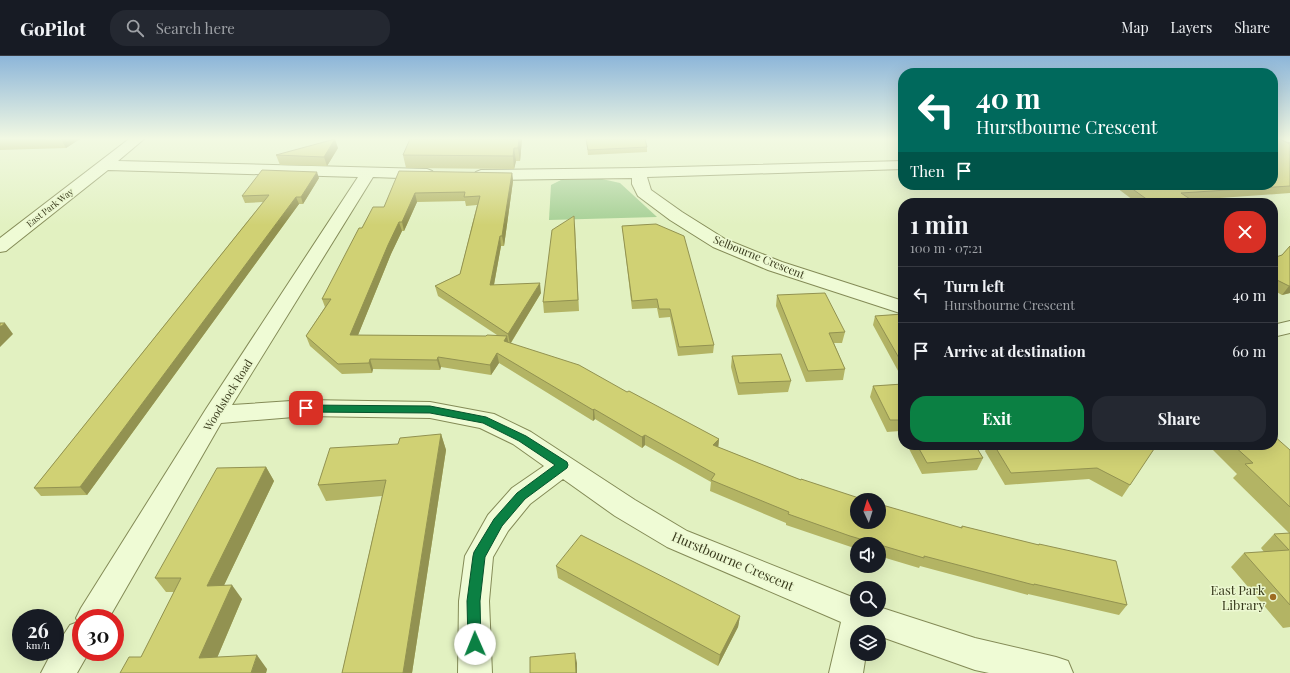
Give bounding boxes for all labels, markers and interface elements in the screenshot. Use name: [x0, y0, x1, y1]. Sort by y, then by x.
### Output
search box: [110, 10, 390, 46]
text: GoPilot: [20, 15, 86, 41]
icon: search: [124, 17, 146, 39]
text: Search here: [156, 18, 235, 38]
text: Map: [1121, 18, 1149, 37]
text: Layers: [1171, 18, 1212, 37]
text: Share: [1234, 18, 1270, 37]
text: 40 m: [976, 79, 1041, 116]
icon: left: [910, 84, 962, 136]
text: Hurstbourne Crescent: [976, 115, 1157, 139]
icon: arrive: [953, 160, 975, 182]
text: Then: [910, 161, 945, 181]
street label: East Park Way: [24, 185, 76, 229]
text: 1 min: [910, 208, 969, 240]
button: close: [1224, 211, 1266, 253]
street label: Selbourne Crescent: [711, 231, 807, 282]
text: 100 m · 07:21: [910, 239, 983, 256]
text: Turn left: [944, 276, 1005, 296]
icon: left: [910, 284, 932, 306]
text: 40 m: [1233, 285, 1266, 305]
text: Hurstbourne Crescent: [944, 296, 1075, 313]
icon: arrive: [910, 340, 932, 362]
text: Arrive at destination: [944, 341, 1086, 361]
text: 60 m: [1232, 341, 1266, 361]
street label: Woodstock Road: [199, 356, 256, 434]
pin: [289, 391, 323, 425]
button: Exit: [910, 396, 1084, 442]
button: Share: [1092, 396, 1266, 442]
icon: arrive: [295, 397, 317, 419]
north arrow: [850, 493, 886, 529]
map controls: [850, 493, 886, 661]
street label: Hurstbourne Crescent: [670, 527, 797, 594]
button: sound: [850, 537, 886, 573]
button: search: [850, 581, 886, 617]
place label: East Park Library: [1211, 581, 1266, 613]
marker: East Park Library: [1268, 592, 1278, 602]
speed limit sign: 30: [72, 609, 124, 661]
text: 26: [27, 616, 49, 643]
position arrow: [454, 623, 496, 665]
button: layers: [850, 625, 886, 661]
text: km/h: [26, 638, 50, 652]

